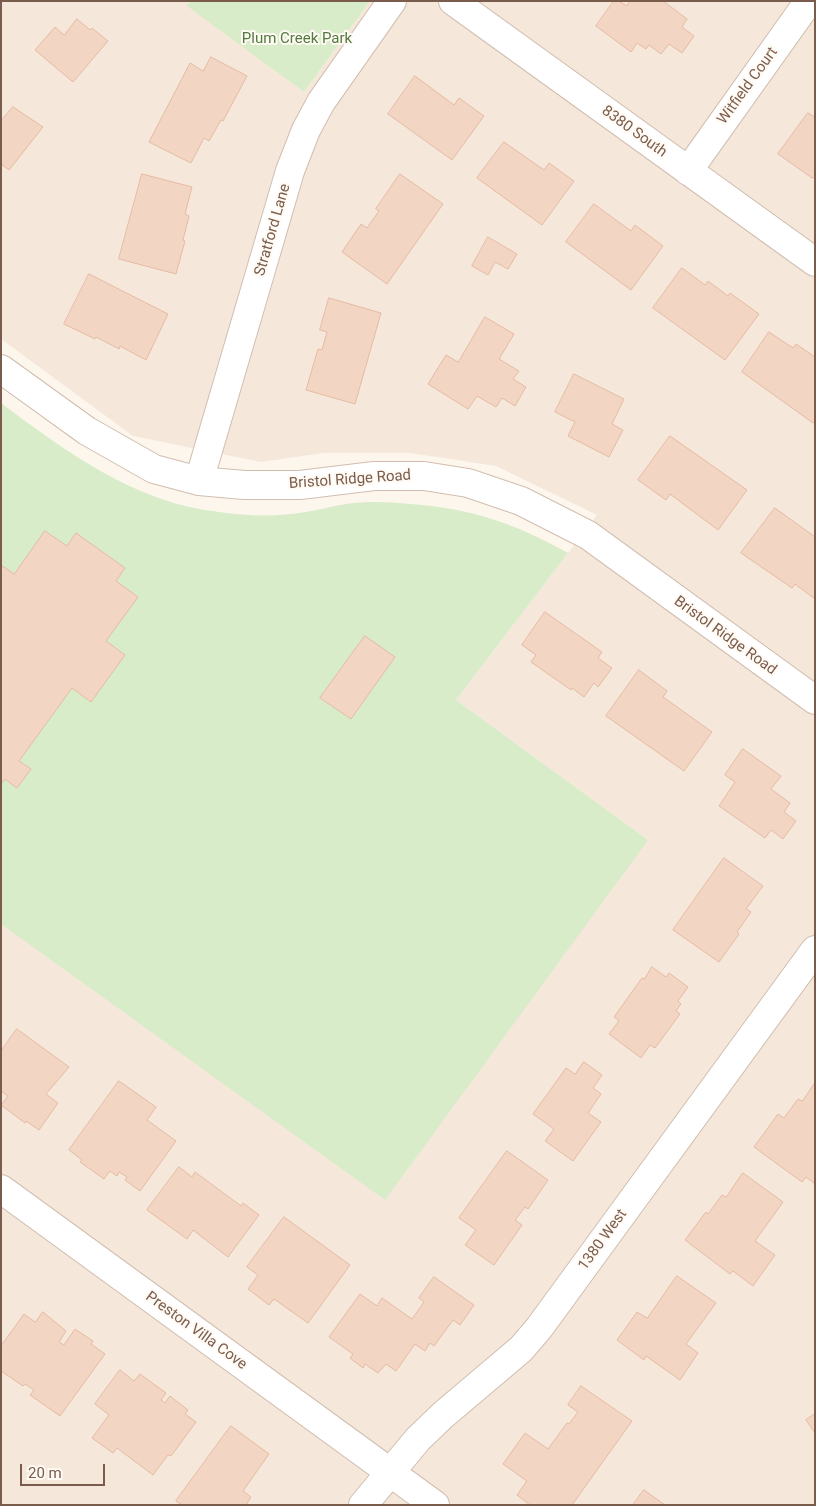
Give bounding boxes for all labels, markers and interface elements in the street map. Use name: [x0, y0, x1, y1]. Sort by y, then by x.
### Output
park label: Plum Creek Park: [242, 30, 352, 48]
street label: Witfield Court: [714, 44, 782, 128]
street label: 8380 South: [598, 102, 670, 162]
street label: Stratford Lane: [251, 182, 295, 278]
street label: Bristol Ridge Road: [288, 467, 412, 493]
street label: Bristol Ridge Road: [670, 593, 780, 679]
street label: 1380 West: [575, 1206, 631, 1274]
street label: Preston Villa Cove: [142, 1288, 250, 1374]
scale bar: [22, 1454, 108, 1486]
text: 20 m: [28, 1464, 62, 1482]

